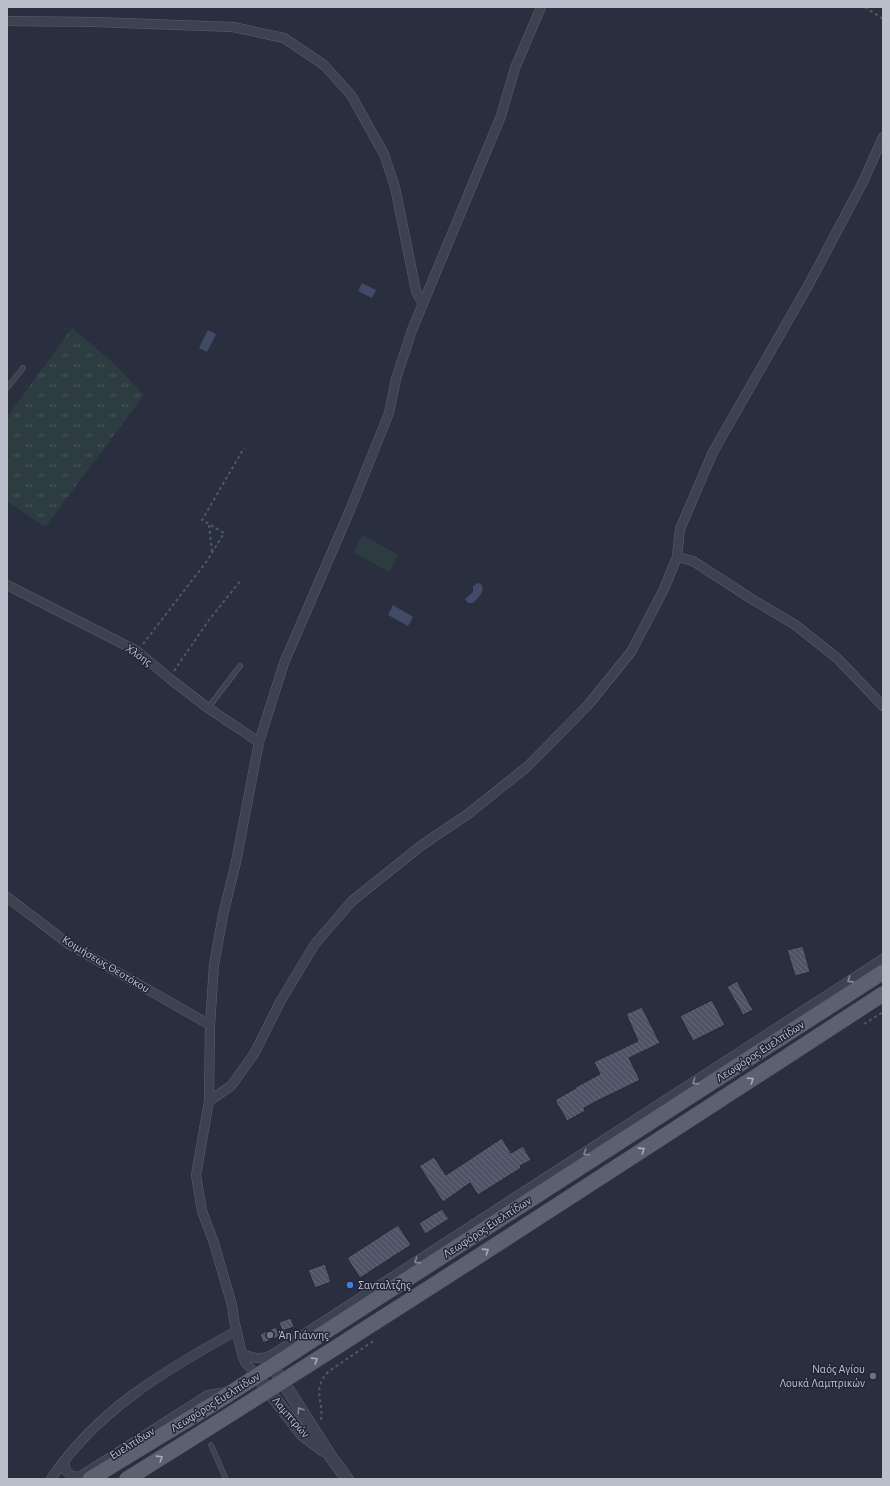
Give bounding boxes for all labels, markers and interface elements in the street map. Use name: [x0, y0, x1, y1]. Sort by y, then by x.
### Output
street label: Χλόης: [123, 642, 155, 669]
street label: Κοιμήσεως Θεοτόκου: [60, 933, 152, 996]
one-way arrow: [847, 975, 854, 983]
street label: Λεωφόρος Ευελπίδων: [714, 1018, 807, 1085]
one-way arrow: [692, 1077, 699, 1084]
one-way arrow: [747, 1077, 754, 1085]
one-way arrow: [638, 1147, 645, 1155]
one-way arrow: [583, 1148, 590, 1155]
street label: Λεωφόρος Ευελπίδων: [441, 1194, 534, 1261]
one-way arrow: [482, 1248, 489, 1256]
one-way arrow: [414, 1256, 421, 1264]
place label: Σανταλτζης: [358, 1279, 411, 1292]
marker: Σανταλτζης: [345, 1280, 355, 1290]
place label: Άη Γιάννης: [278, 1329, 329, 1342]
marker: Άη Γιάννης: [265, 1330, 275, 1340]
one-way arrow: [311, 1357, 318, 1365]
place label: Ναός Αγίου Λουκά Λαμπρικών: [779, 1363, 865, 1389]
street label: Λεωφόρος Ευελπίδων: [168, 1370, 262, 1435]
marker: Ναός Αγίου Λουκά Λαμπρικών: [868, 1371, 878, 1381]
street label: Λαμπτρών: [270, 1394, 312, 1440]
one-way arrow: [297, 1407, 305, 1414]
street label: Ευελπίδων: [107, 1424, 157, 1462]
one-way arrow: [156, 1456, 163, 1463]

